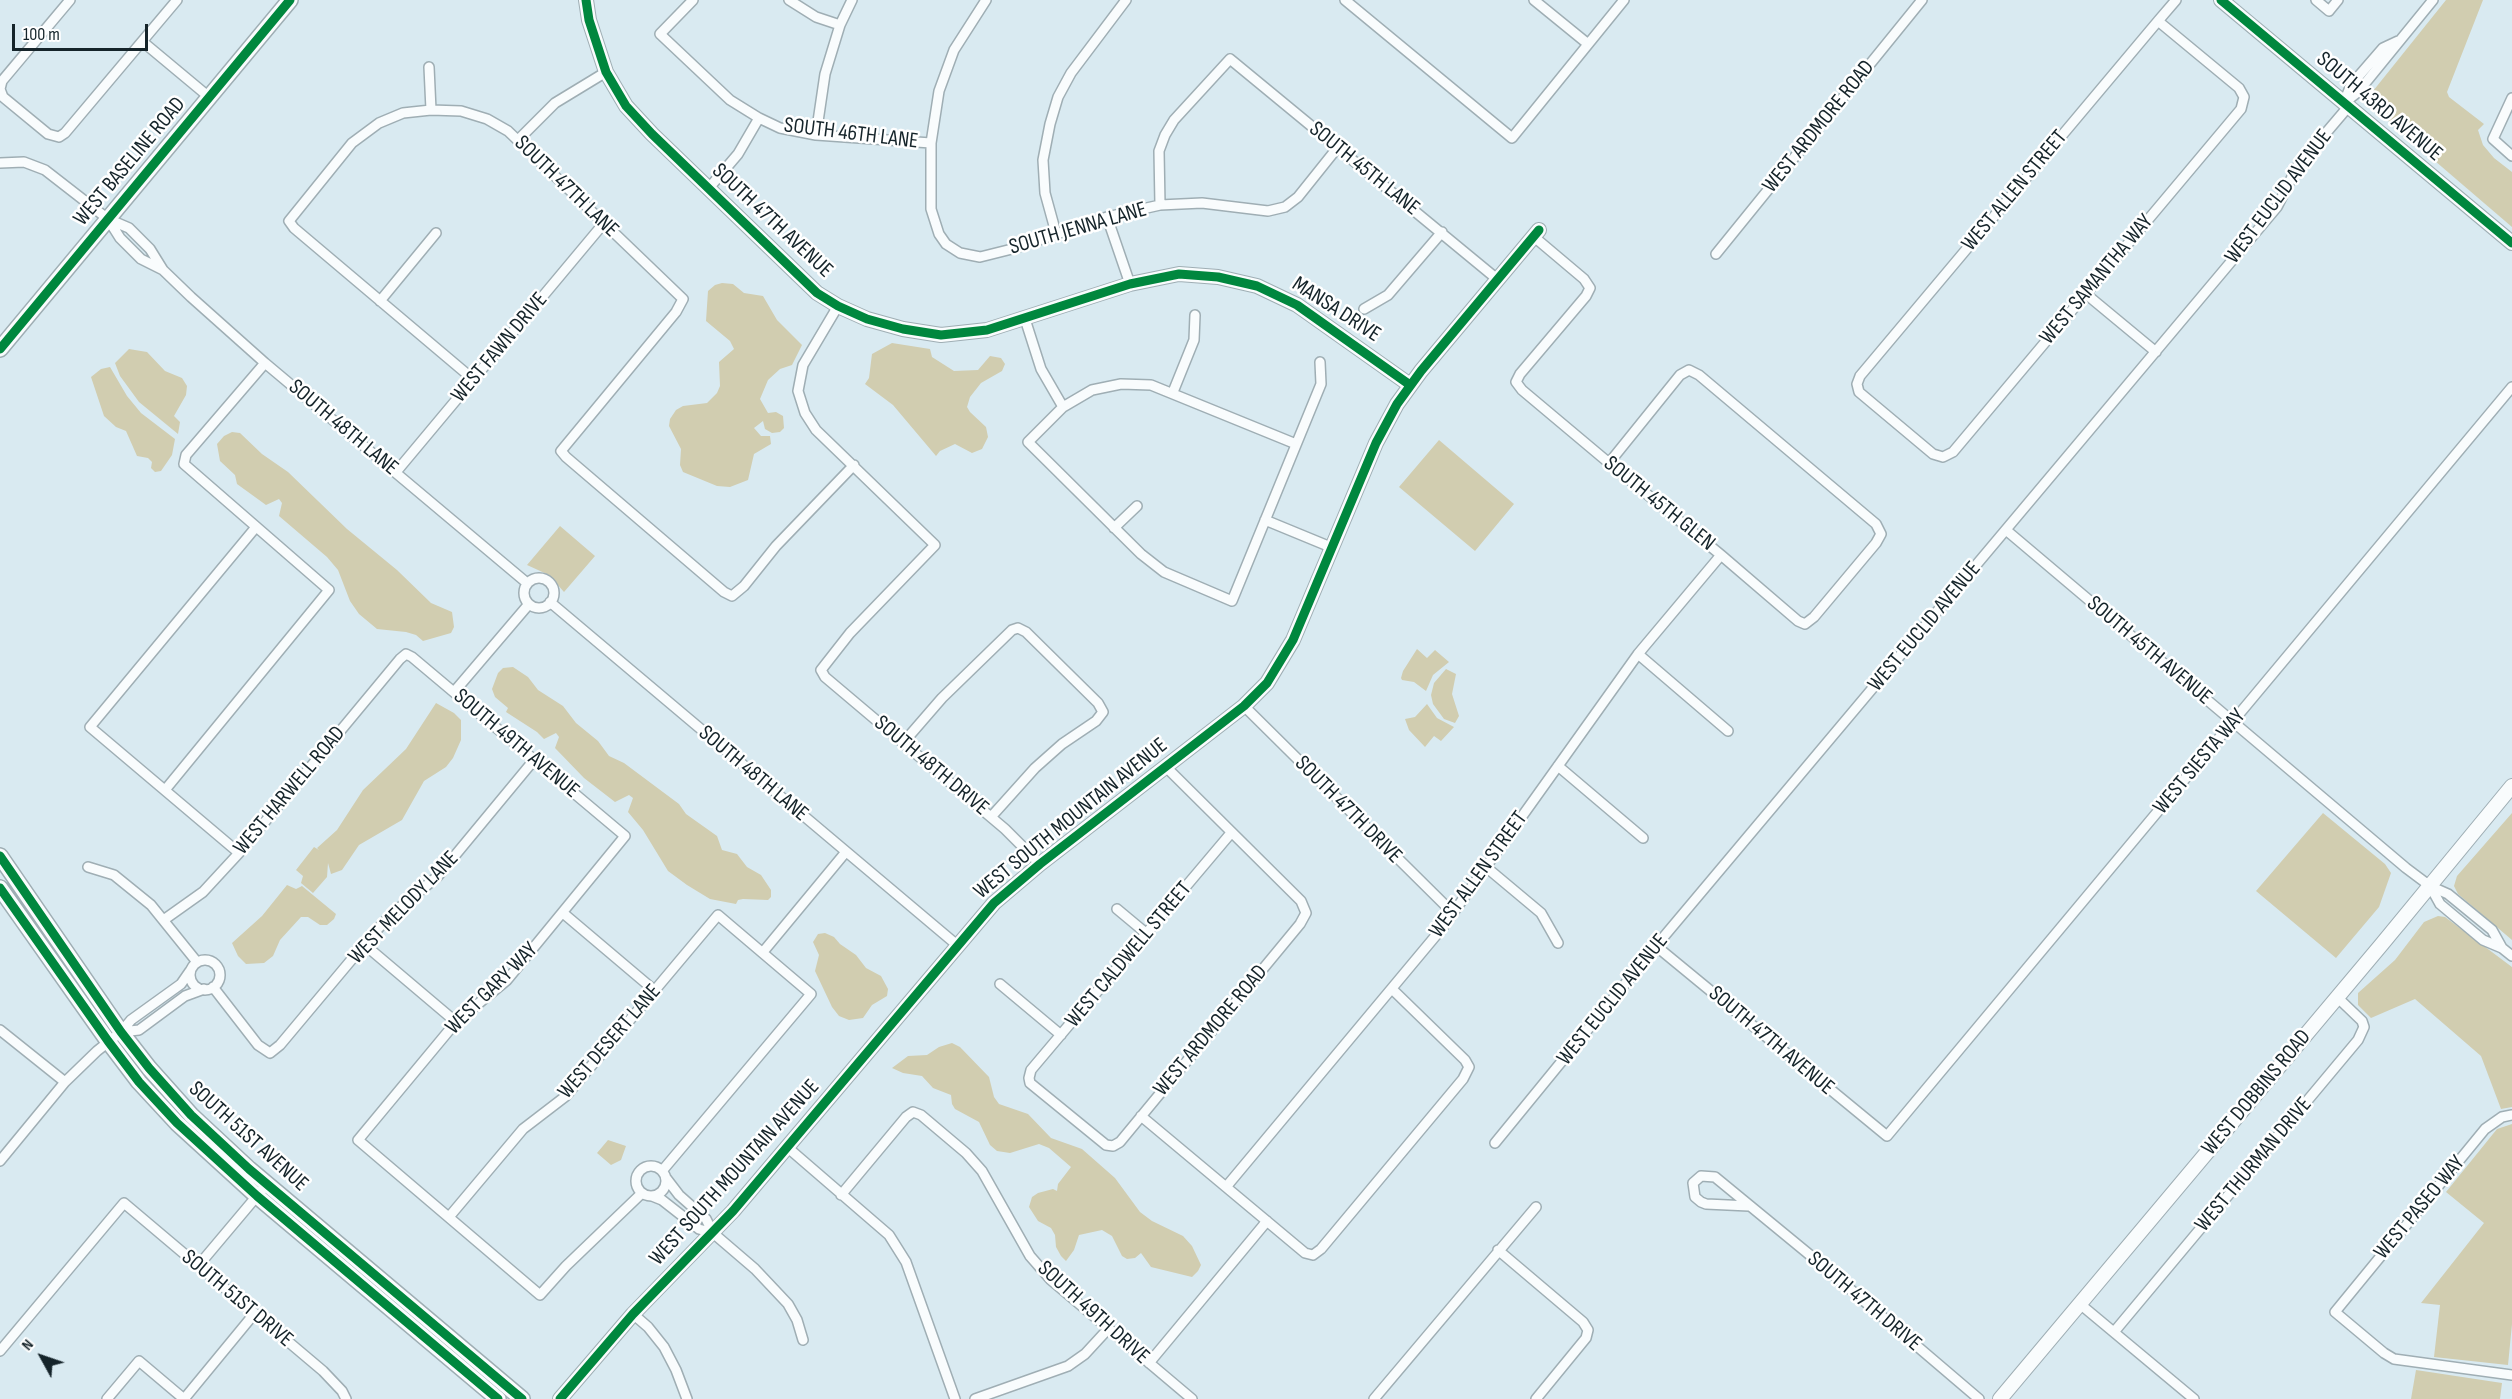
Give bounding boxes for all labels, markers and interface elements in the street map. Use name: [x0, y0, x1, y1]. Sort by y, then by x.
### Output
scale bar: [15, 12, 152, 50]
text: 100 m: [23, 24, 60, 45]
street label: SOUTH 43RD AVENUE: [2311, 47, 2447, 167]
street label: WEST ARDMORE ROAD: [1757, 55, 1881, 199]
street label: WEST BASELINE ROAD: [68, 92, 192, 232]
street label: SOUTH 46TH LANE: [782, 113, 920, 155]
street label: SOUTH 45TH LANE: [1303, 116, 1425, 222]
street label: WEST ALLEN STREET: [1957, 125, 2073, 257]
street label: WEST EUCLID AVENUE: [2220, 125, 2338, 269]
street label: SOUTH 47TH LANE: [508, 131, 624, 243]
street label: SOUTH 47TH AVENUE: [706, 158, 838, 284]
street label: SOUTH JENNA LANE: [1006, 197, 1150, 261]
street label: WEST SAMANTHA WAY: [2035, 209, 2159, 351]
street label: MANSA DRIVE: [1287, 272, 1385, 348]
street label: WEST FAWN DRIVE: [446, 288, 554, 408]
street label: SOUTH 48TH LANE: [283, 374, 403, 482]
street label: SOUTH 45TH GLEN: [1598, 451, 1720, 557]
street label: WEST EUCLID AVENUE: [1863, 557, 1987, 697]
street label: SOUTH 45TH AVENUE: [2081, 591, 2217, 711]
street label: SOUTH 49TH AVENUE: [448, 684, 584, 804]
street label: WEST SIESTA WAY: [2148, 704, 2252, 820]
street label: SOUTH 48TH DRIVE: [868, 710, 994, 822]
street label: SOUTH 48TH LANE: [693, 720, 813, 828]
street label: WEST HARWELL ROAD: [229, 721, 351, 861]
street label: WEST SOUTH MOUNTAIN AVENUE: [969, 733, 1173, 905]
street label: SOUTH 47TH DRIVE: [1289, 751, 1407, 869]
street label: WEST ALLEN STREET: [1424, 807, 1534, 943]
street label: WEST MELODY LANE: [343, 846, 465, 970]
street label: WEST CALDWELL STREET: [1060, 877, 1198, 1033]
street label: WEST EUCLID AVENUE: [1552, 929, 1674, 1071]
street label: WEST GARY WAY: [440, 937, 544, 1041]
street label: WEST ARDMORE ROAD: [1148, 960, 1274, 1102]
street label: WEST DESERT LANE: [553, 979, 667, 1105]
street label: SOUTH 47TH AVENUE: [1703, 981, 1839, 1101]
street label: WEST DOBBINS ROAD: [2197, 1025, 2317, 1161]
street label: WEST SOUTH MOUNTAIN AVENUE: [644, 1074, 826, 1272]
street label: SOUTH 51ST AVENUE: [183, 1076, 313, 1198]
street label: WEST THURMAN DRIVE: [2190, 1092, 2318, 1238]
street label: WEST PASEO WAY: [2369, 1151, 2471, 1265]
street label: SOUTH 51ST DRIVE: [176, 1245, 298, 1353]
street label: SOUTH 47TH DRIVE: [1801, 1247, 1927, 1357]
street label: SOUTH 49TH DRIVE: [1032, 1256, 1154, 1370]
north arrow: [12, 1327, 72, 1387]
text: N: [18, 1336, 38, 1354]

